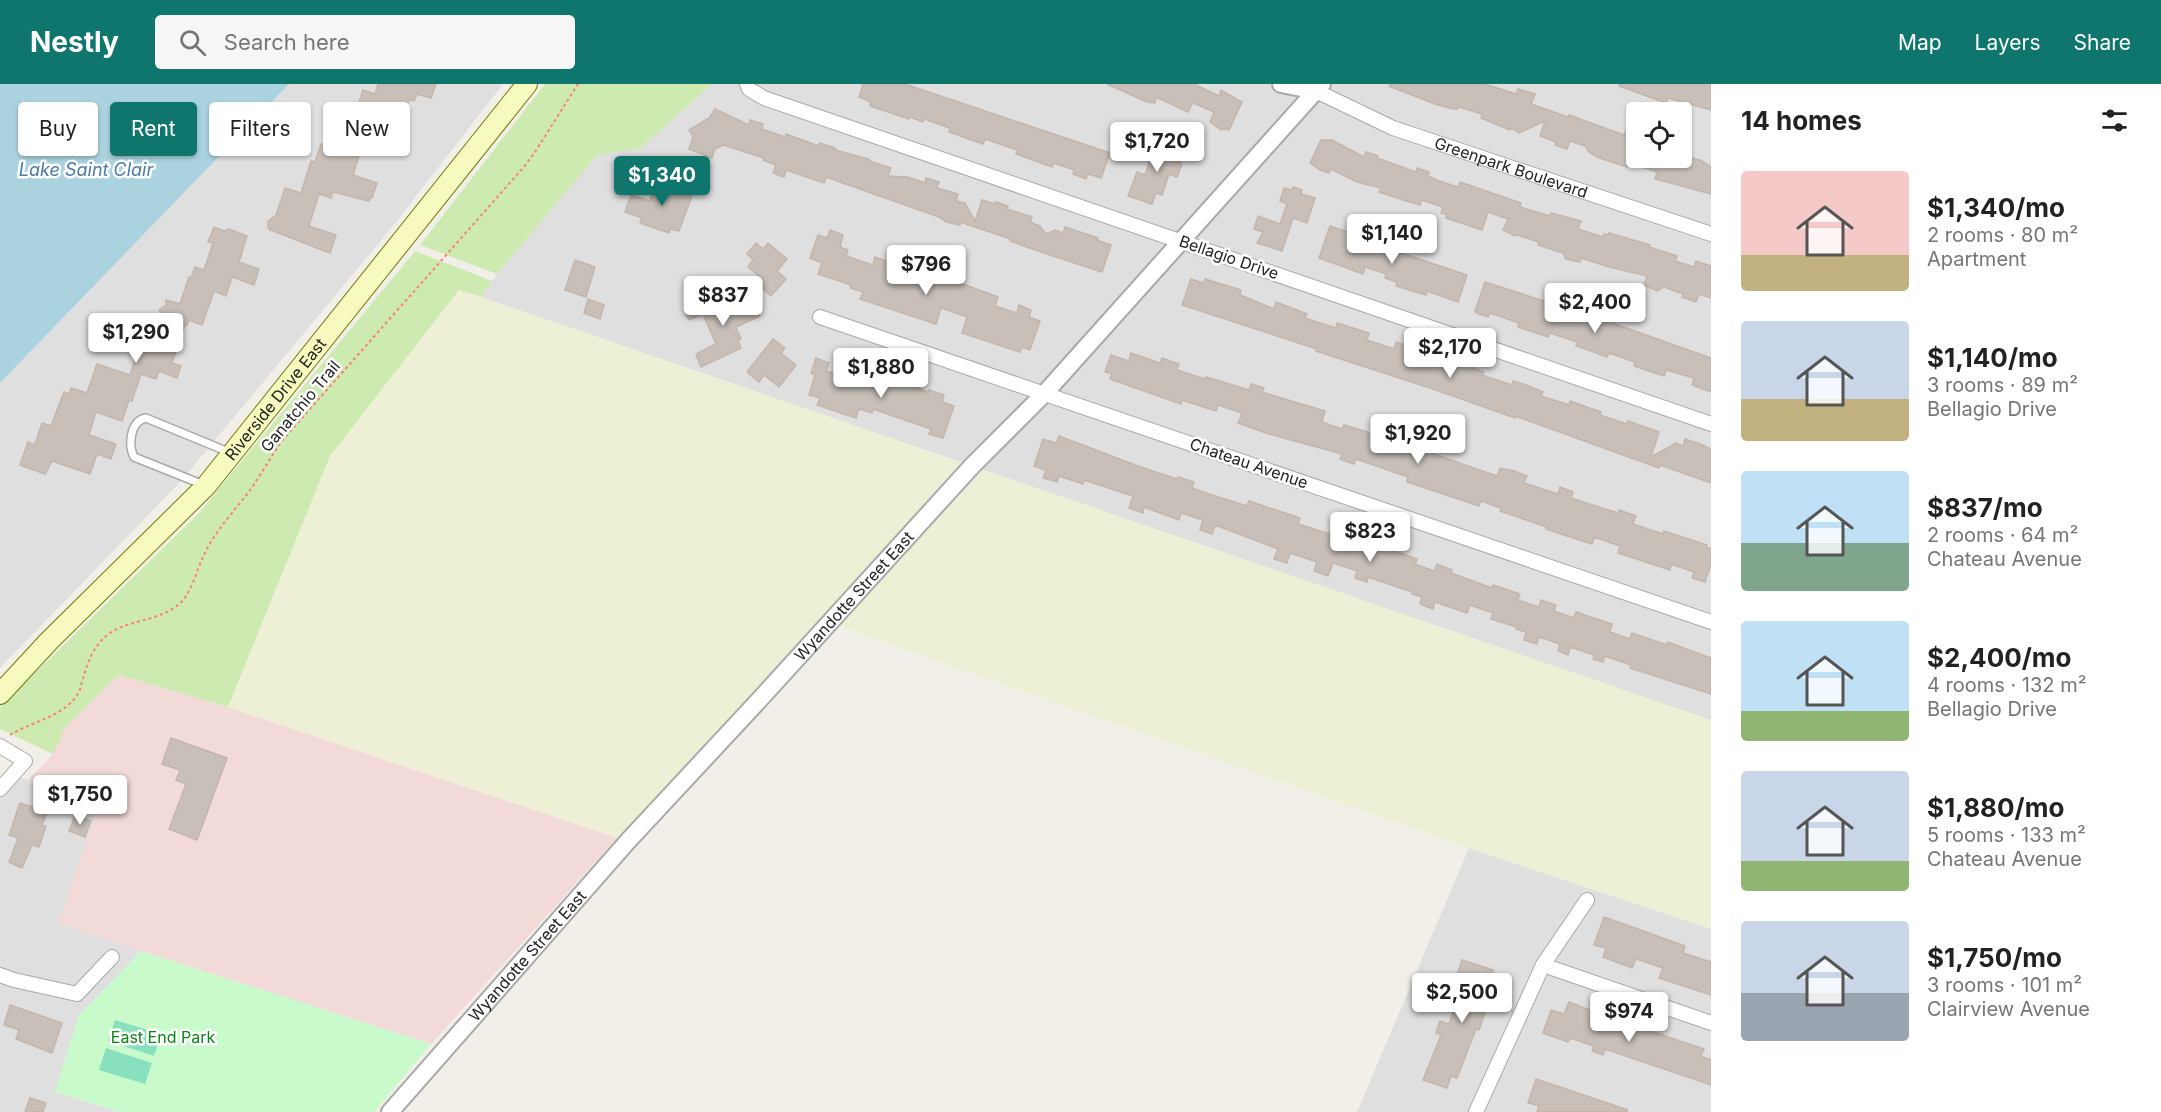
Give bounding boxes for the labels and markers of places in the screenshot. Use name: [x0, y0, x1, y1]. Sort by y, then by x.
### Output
pin: $1,720: [1108, 122, 1206, 173]
pin: $1,340: [613, 156, 711, 207]
pin: $1,140: [1343, 214, 1441, 265]
pin: $796: [890, 245, 962, 296]
pin: $837: [687, 276, 759, 327]
pin: $2,400: [1546, 283, 1644, 334]
pin: $1,290: [87, 313, 185, 364]
pin: $2,170: [1401, 328, 1499, 379]
pin: $1,880: [832, 348, 930, 399]
pin: $1,920: [1369, 414, 1467, 465]
pin: $823: [1334, 512, 1406, 563]
pin: $1,750: [31, 775, 129, 826]
pin: $2,500: [1413, 973, 1511, 1024]
pin: $974: [1593, 992, 1665, 1043]

